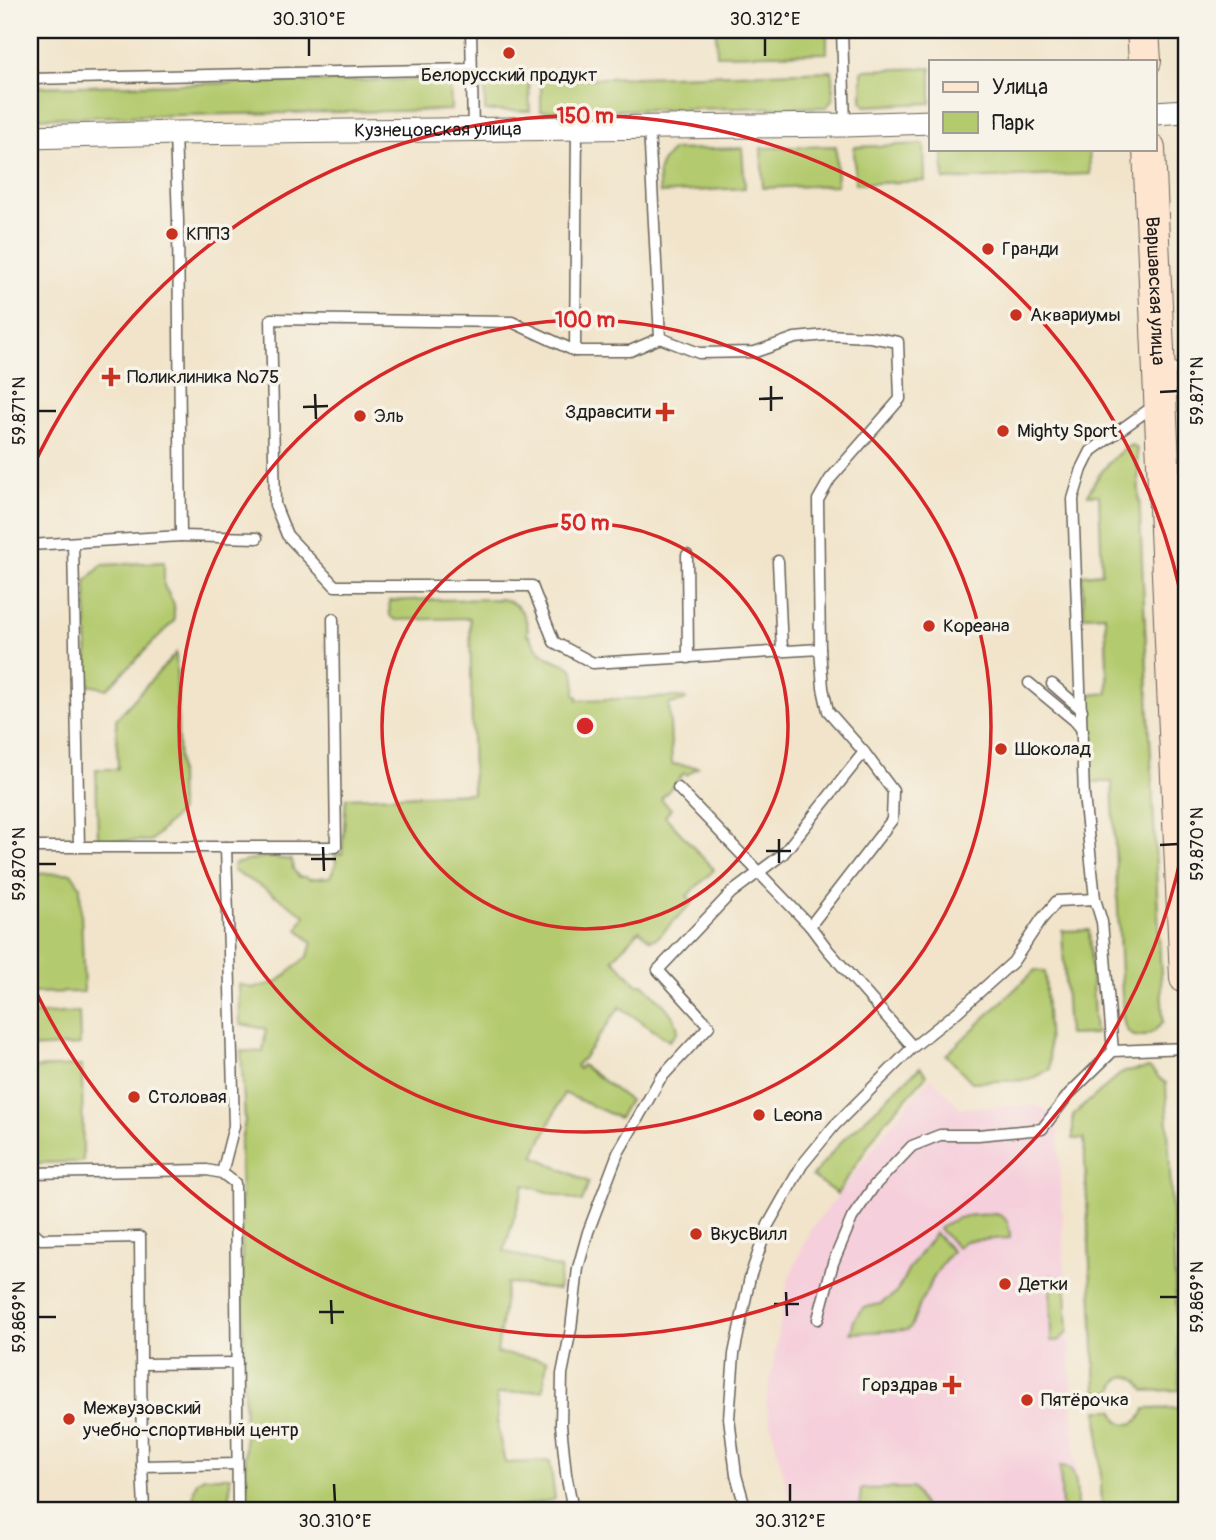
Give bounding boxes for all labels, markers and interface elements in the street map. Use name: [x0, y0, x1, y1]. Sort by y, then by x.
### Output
text: 30.310°E: [273, 8, 345, 31]
text: 30.312°E: [730, 8, 800, 31]
marker: Белорусский продукт: [501, 45, 517, 61]
legend: [929, 60, 1156, 150]
place label: Белорусский продукт: [421, 63, 598, 87]
text: Улица: [992, 74, 1048, 101]
text: 150 m: [556, 103, 614, 130]
text: Парк: [992, 110, 1035, 137]
street label: Кузнецовская улица: [354, 117, 522, 143]
street label: Варшавская улица: [1140, 216, 1171, 366]
place label: КПП3: [186, 222, 230, 246]
marker: КПП3: [164, 226, 180, 242]
place label: Гранди: [1002, 237, 1059, 261]
marker: Гранди: [980, 241, 996, 257]
place label: Аквариумы: [1030, 303, 1121, 327]
text: 100 m: [555, 307, 615, 334]
marker: Аквариумы: [1008, 307, 1024, 323]
text: 59.871°N: [1186, 357, 1209, 425]
place label: Поликлиника №75: [127, 365, 279, 389]
marker: Поликлиника №75: [101, 367, 121, 387]
text: 59.871°N: [8, 377, 31, 445]
place label: Здравсити: [565, 400, 652, 424]
place label: Эль: [374, 404, 404, 428]
marker: Здравсити: [657, 404, 673, 420]
marker: Эль: [352, 408, 368, 424]
place label: Mighty Sport: [1017, 419, 1118, 443]
marker: Mighty Sport: [995, 423, 1011, 439]
text: 50 m: [561, 510, 610, 537]
place label: Кореана: [943, 614, 1010, 638]
marker: Кореана: [921, 618, 937, 634]
centre of rings: [573, 714, 597, 738]
place label: Шоколад: [1015, 737, 1092, 761]
marker: Шоколад: [993, 741, 1009, 757]
text: 59.870°N: [1186, 807, 1209, 881]
text: 59.870°N: [8, 827, 31, 901]
place label: Столовая: [148, 1085, 227, 1109]
marker: Столовая: [126, 1089, 142, 1105]
place label: Leona: [773, 1103, 823, 1127]
marker: Leona: [751, 1107, 767, 1123]
place label: ВкусВилл: [710, 1222, 788, 1246]
marker: ВкусВилл: [688, 1226, 704, 1242]
text: 59.869°N: [1186, 1261, 1209, 1333]
place label: Детки: [1018, 1272, 1068, 1296]
marker: Детки: [997, 1276, 1013, 1292]
text: 59.869°N: [8, 1281, 31, 1353]
place label: Горздрав: [862, 1373, 938, 1397]
marker: Горздрав: [944, 1377, 960, 1393]
place label: Пятёрочка: [1041, 1388, 1129, 1412]
marker: Пятёрочка: [1019, 1392, 1035, 1408]
place label: Межвузовский учебно-спортивный центр: [82, 1396, 299, 1442]
marker: Межвузовский учебно-спортивный центр: [61, 1411, 77, 1427]
text: 30.310°E: [299, 1510, 371, 1533]
text: 30.312°E: [755, 1510, 825, 1533]

